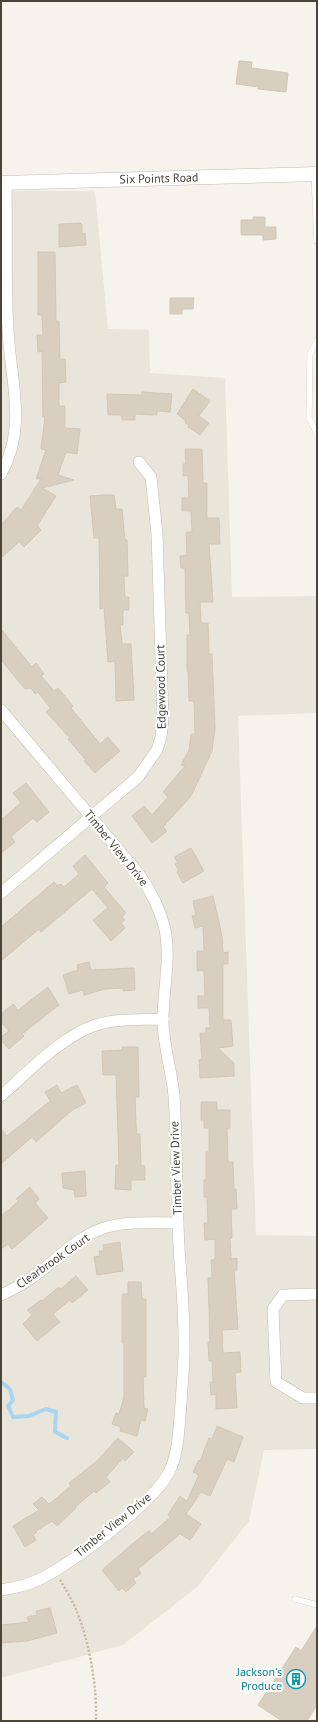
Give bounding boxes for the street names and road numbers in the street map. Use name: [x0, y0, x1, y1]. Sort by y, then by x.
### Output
street label: Six Points Road: [119, 169, 199, 187]
street label: Edgewood Court: [152, 645, 169, 729]
street label: Timber View Drive: [81, 807, 152, 889]
street label: Timber View Drive: [166, 1121, 185, 1215]
street label: Clearbrook Court: [13, 1230, 92, 1291]
street label: Timber View Drive: [72, 1489, 154, 1560]

